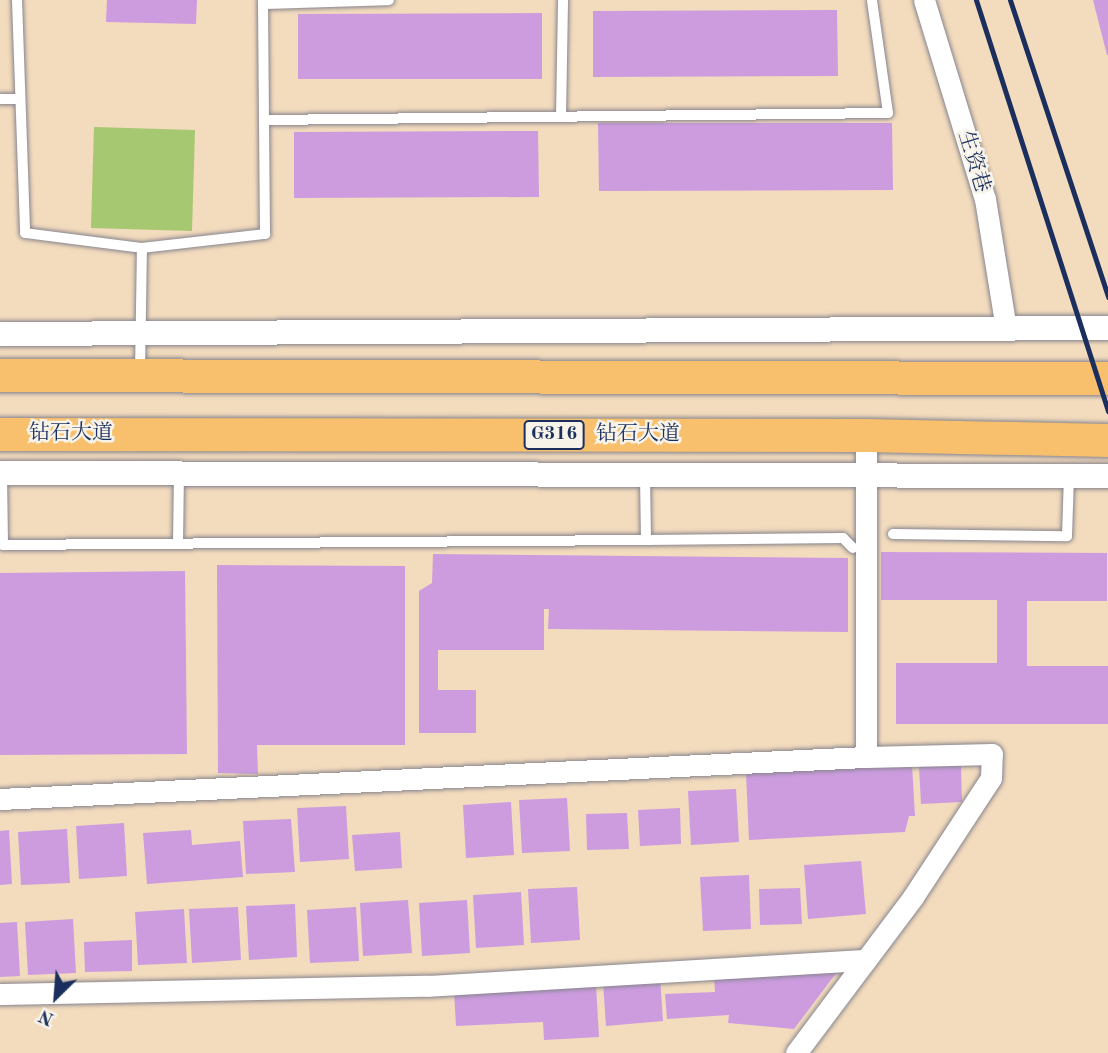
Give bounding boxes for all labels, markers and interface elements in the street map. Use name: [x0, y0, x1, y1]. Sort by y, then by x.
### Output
street label: 生资巷: [952, 128, 994, 196]
road number: G316: [522, 420, 586, 450]
street label: 钻石大道: [29, 421, 113, 447]
street label: 钻石大道: [596, 422, 680, 448]
north arrow: [21, 962, 91, 1032]
text: N: [36, 1005, 58, 1028]

